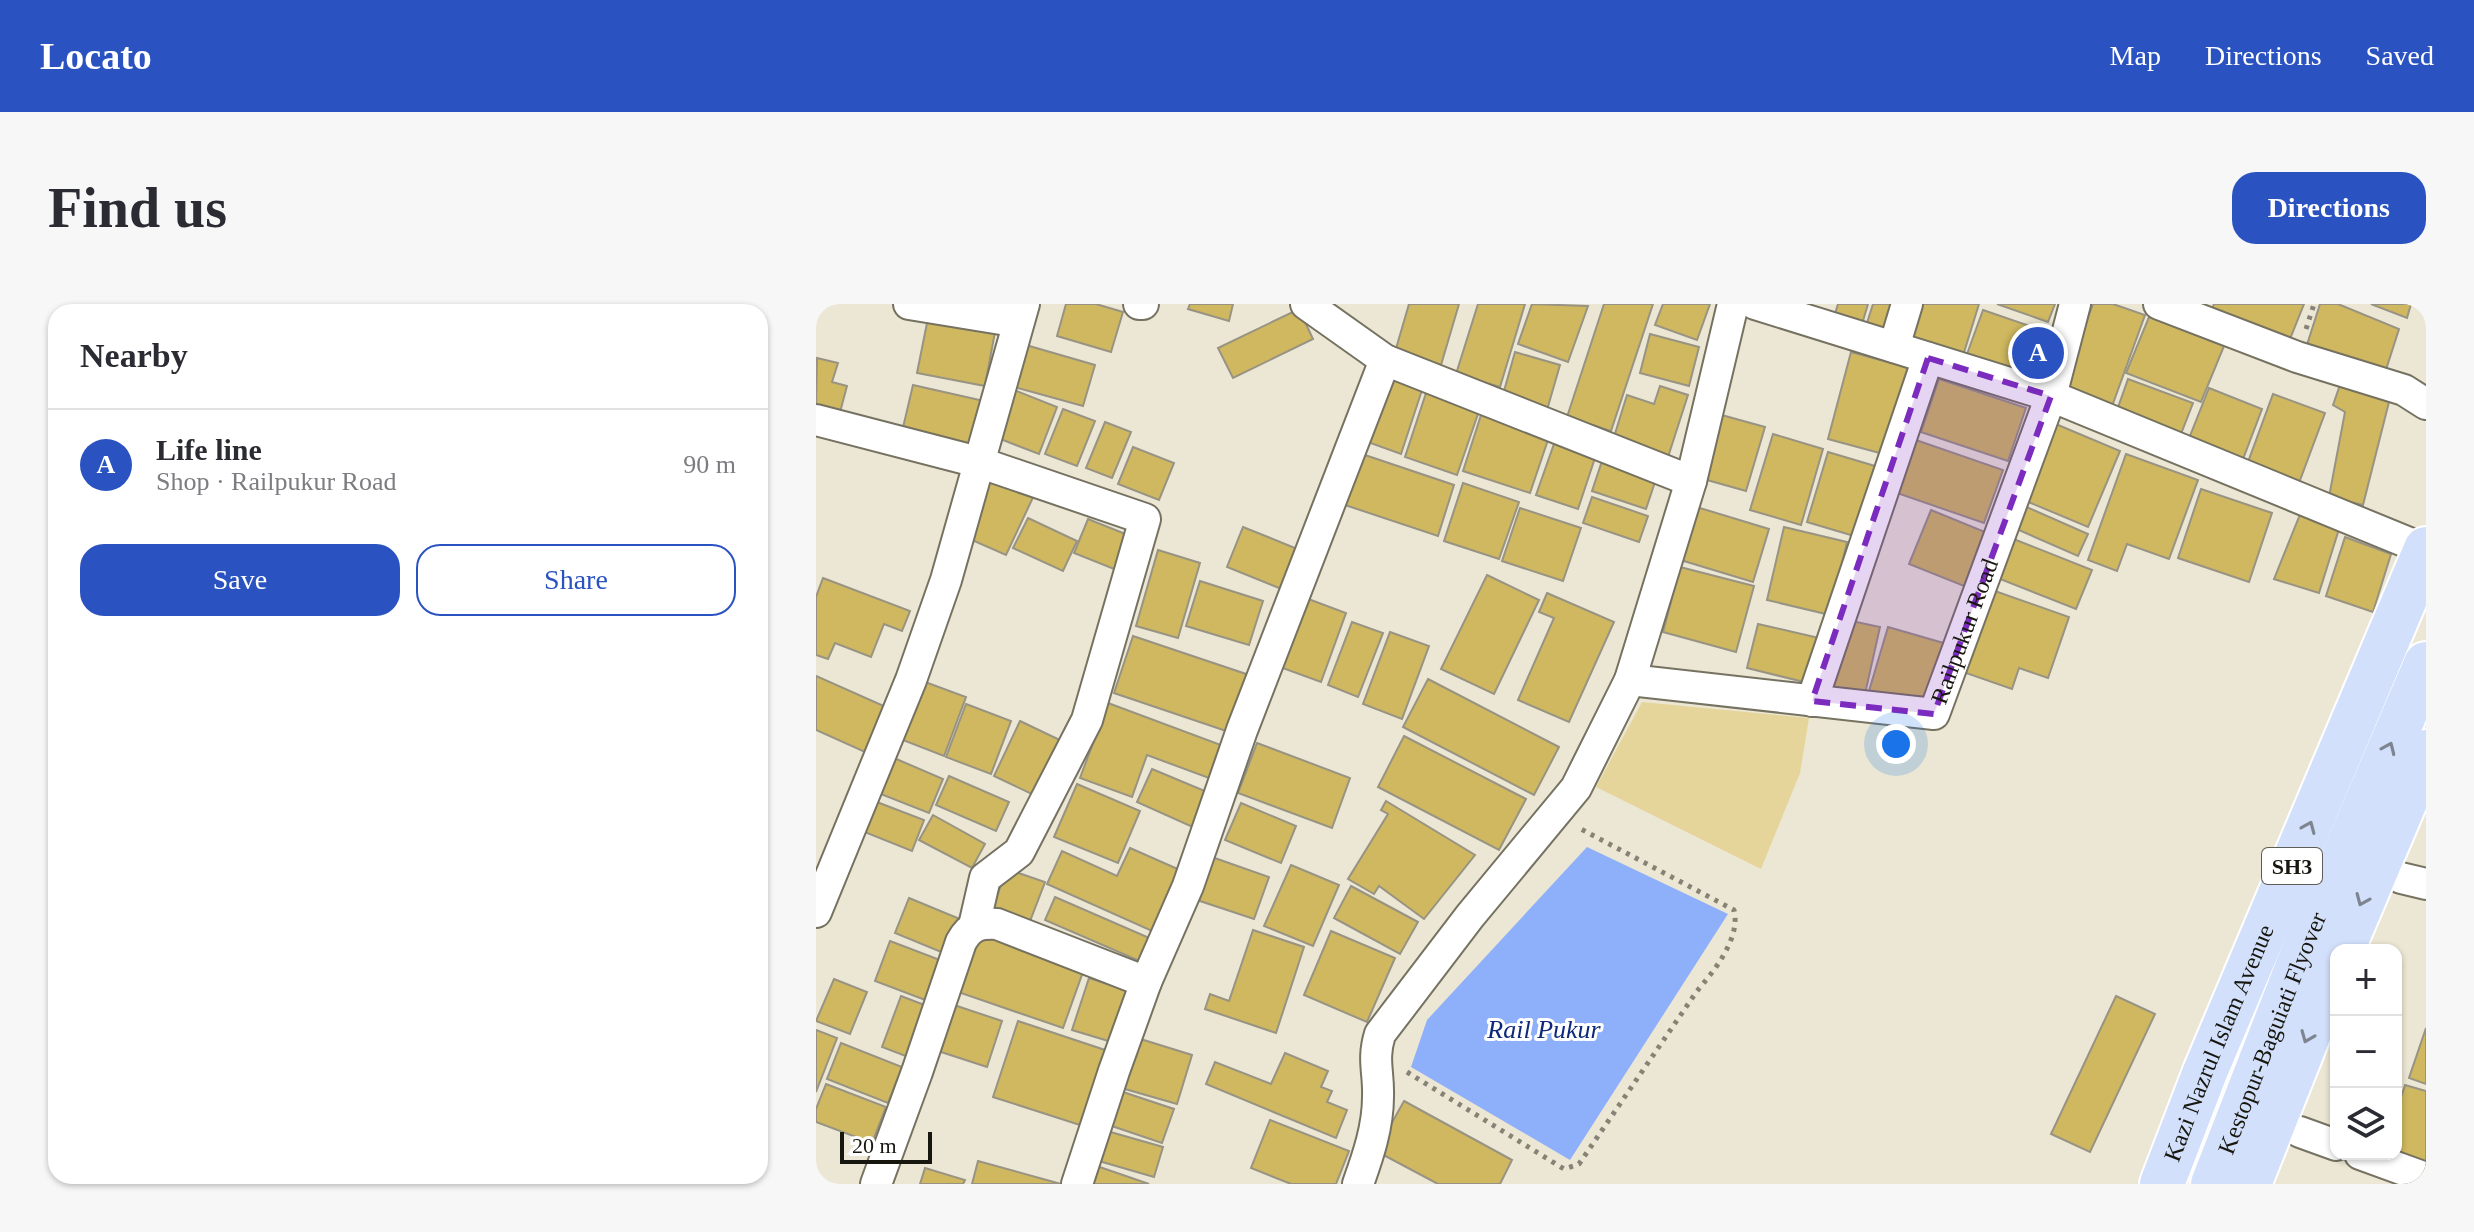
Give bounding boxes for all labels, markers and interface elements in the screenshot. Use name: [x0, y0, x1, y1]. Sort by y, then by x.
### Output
text: Locato: [40, 35, 152, 77]
text: Map: [2110, 40, 2161, 71]
text: Directions: [2205, 40, 2322, 71]
text: Saved: [2366, 40, 2434, 71]
button: Directions: [2232, 172, 2426, 244]
text: Find us: [48, 177, 227, 239]
pin: A: [2012, 323, 2064, 383]
text: Nearby: [80, 337, 188, 374]
text: Life line: [156, 433, 262, 466]
text: A: [97, 450, 115, 479]
text: 90 m: [683, 450, 736, 479]
text: Shop · Railpukur Road: [156, 467, 397, 496]
button: Save: [80, 544, 400, 616]
button: Share: [416, 544, 736, 616]
street label: Railpukur Road: [1926, 555, 2003, 707]
your location: [1876, 724, 1916, 764]
one-way arrow: [2379, 742, 2395, 756]
one-way arrow: [2299, 821, 2315, 835]
road number: SH3: [2262, 848, 2322, 884]
one-way arrow: [2356, 892, 2372, 907]
street label: Kestopur-Baguiati Flyover: [2213, 908, 2331, 1158]
street label: Kazi Nazrul Islam Avenue: [2159, 921, 2279, 1165]
map controls: [2330, 944, 2402, 1160]
button: +: [2330, 944, 2402, 1016]
water label: Rail Pukur: [1486, 1015, 1602, 1044]
button: −: [2330, 1016, 2402, 1088]
one-way arrow: [2300, 1029, 2317, 1043]
button: layers: [2330, 1088, 2402, 1160]
scale bar: [840, 1128, 932, 1164]
text: 20 m: [852, 1133, 897, 1158]

